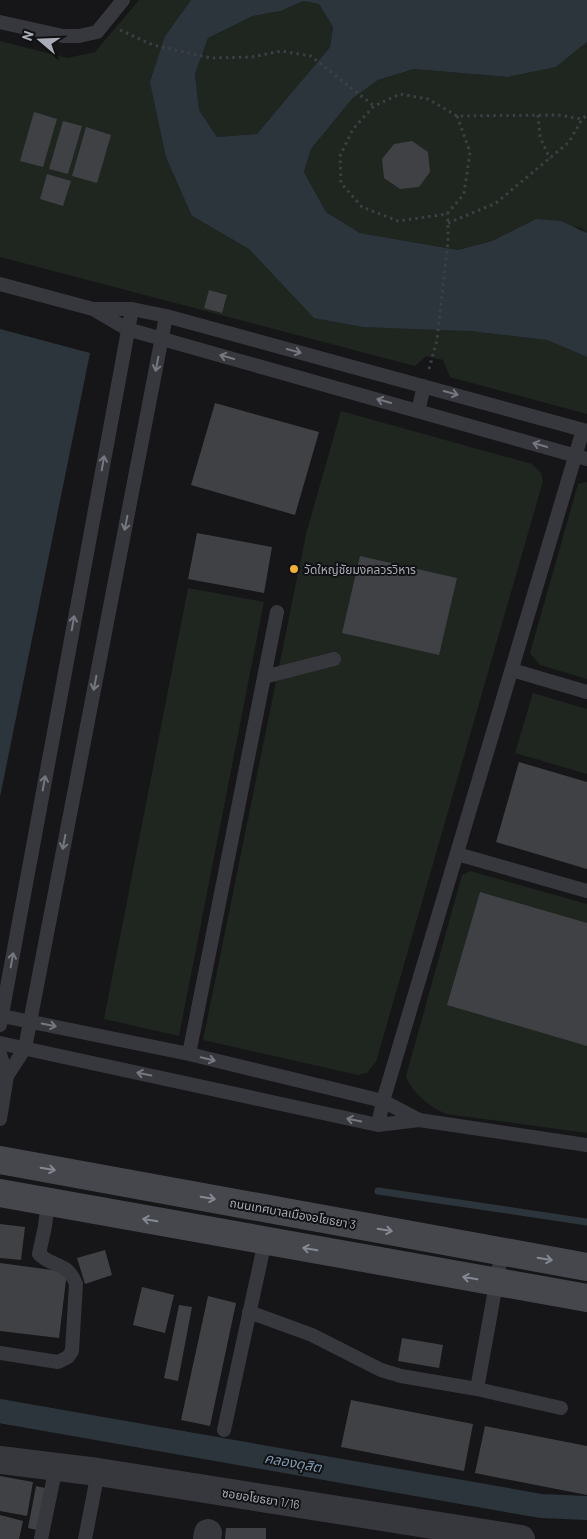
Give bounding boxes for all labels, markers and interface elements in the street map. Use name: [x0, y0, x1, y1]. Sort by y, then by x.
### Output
north arrow: [15, 15, 65, 65]
text: N: [18, 28, 37, 43]
one-way arrow: [286, 346, 302, 356]
one-way arrow: [220, 352, 236, 362]
one-way arrow: [152, 355, 161, 371]
one-way arrow: [442, 389, 458, 399]
one-way arrow: [376, 396, 392, 406]
one-way arrow: [532, 440, 548, 450]
one-way arrow: [98, 456, 108, 472]
one-way arrow: [121, 515, 130, 531]
place label: วัดใหญ่ชัยมงคลวรวิหาร: [304, 562, 416, 576]
marker: วัดใหญ่ชัยมงคลวรวิหาร: [288, 563, 300, 575]
one-way arrow: [69, 615, 79, 631]
one-way arrow: [90, 674, 100, 690]
one-way arrow: [40, 775, 50, 791]
one-way arrow: [59, 834, 69, 850]
one-way arrow: [7, 952, 17, 968]
one-way arrow: [41, 1021, 57, 1031]
one-way arrow: [200, 1055, 216, 1064]
one-way arrow: [136, 1069, 152, 1078]
one-way arrow: [346, 1115, 362, 1124]
one-way arrow: [40, 1164, 56, 1174]
one-way arrow: [199, 1193, 215, 1203]
street label: ถนนเทศบาลเมืองอโยธยา 3: [229, 1195, 357, 1231]
one-way arrow: [143, 1215, 159, 1224]
one-way arrow: [377, 1226, 393, 1235]
one-way arrow: [302, 1244, 318, 1254]
one-way arrow: [536, 1254, 552, 1264]
one-way arrow: [462, 1273, 478, 1283]
water label: คลองดุสิต: [263, 1449, 324, 1477]
street label: ซอยอโยธยา 1/16: [221, 1485, 301, 1511]

